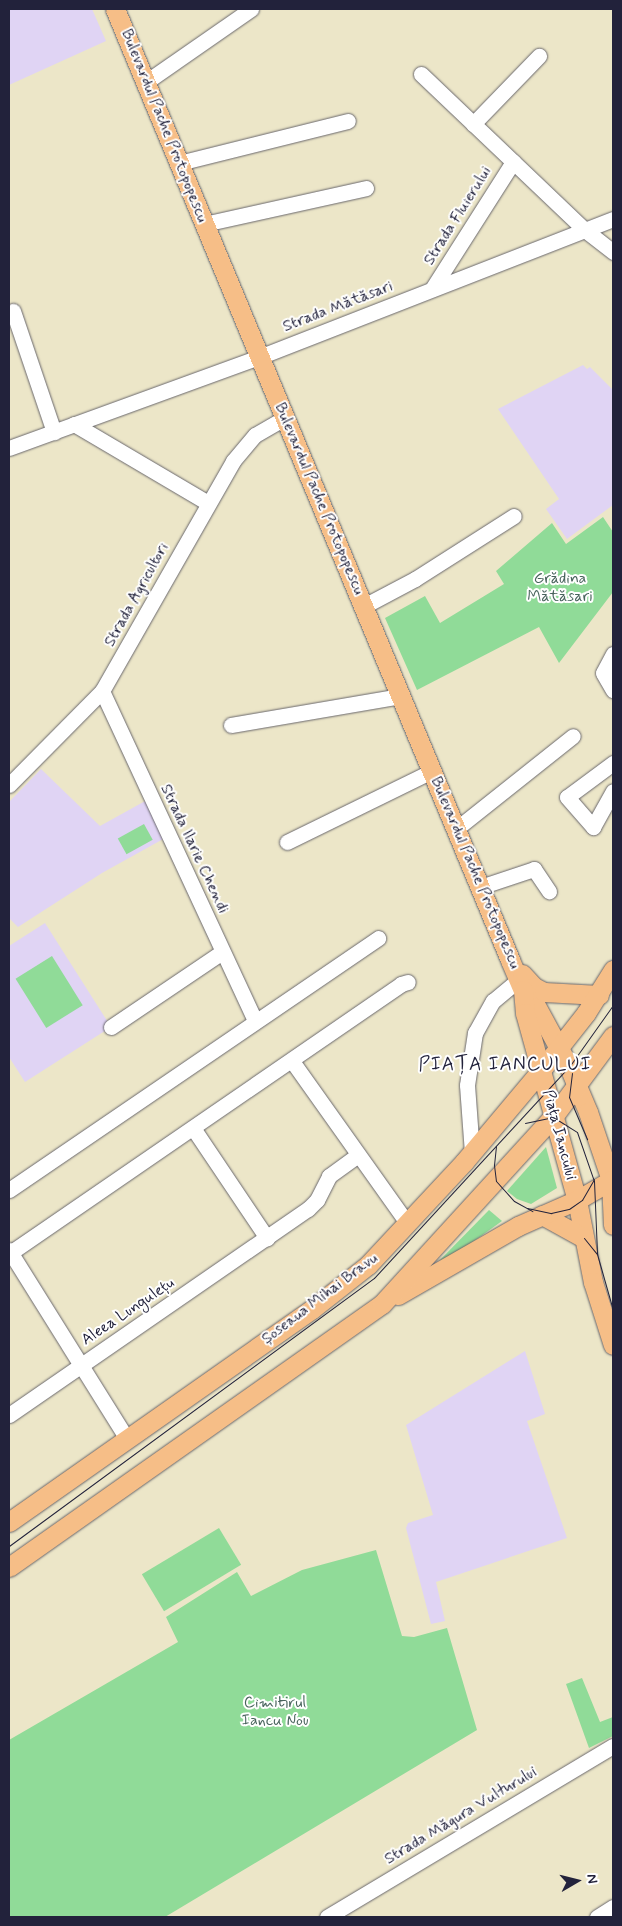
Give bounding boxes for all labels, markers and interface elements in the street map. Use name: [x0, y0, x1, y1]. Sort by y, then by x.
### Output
street label: Bulevardul Pache Protopopescu: [116, 27, 212, 225]
street label: Strada Fluierului: [421, 165, 495, 267]
street label: Strada Mătăsari: [281, 277, 395, 337]
street label: Bulevardul Pache Protopopescu: [270, 400, 368, 598]
street label: Strada Agricultori: [99, 538, 175, 652]
park label: Grădina Mătăsari: [527, 569, 593, 607]
street label: Bulevardul Pache Protopopescu: [426, 774, 524, 972]
street label: Strada Ilarie Chendi: [155, 780, 233, 918]
district label: PIAȚA IANCULUI: [418, 1054, 592, 1076]
street label: Piața Iancului: [538, 1087, 580, 1183]
street label: Șoseaua Mihai Bravu: [259, 1250, 381, 1348]
street label: Aleea Lungulețu: [79, 1275, 177, 1349]
park label: Cimitirul Iancu Nou: [241, 1693, 309, 1731]
street label: Strada Măgura Vulturului: [383, 1764, 539, 1868]
north arrow: [552, 1856, 602, 1906]
text: N: [582, 1873, 601, 1885]

